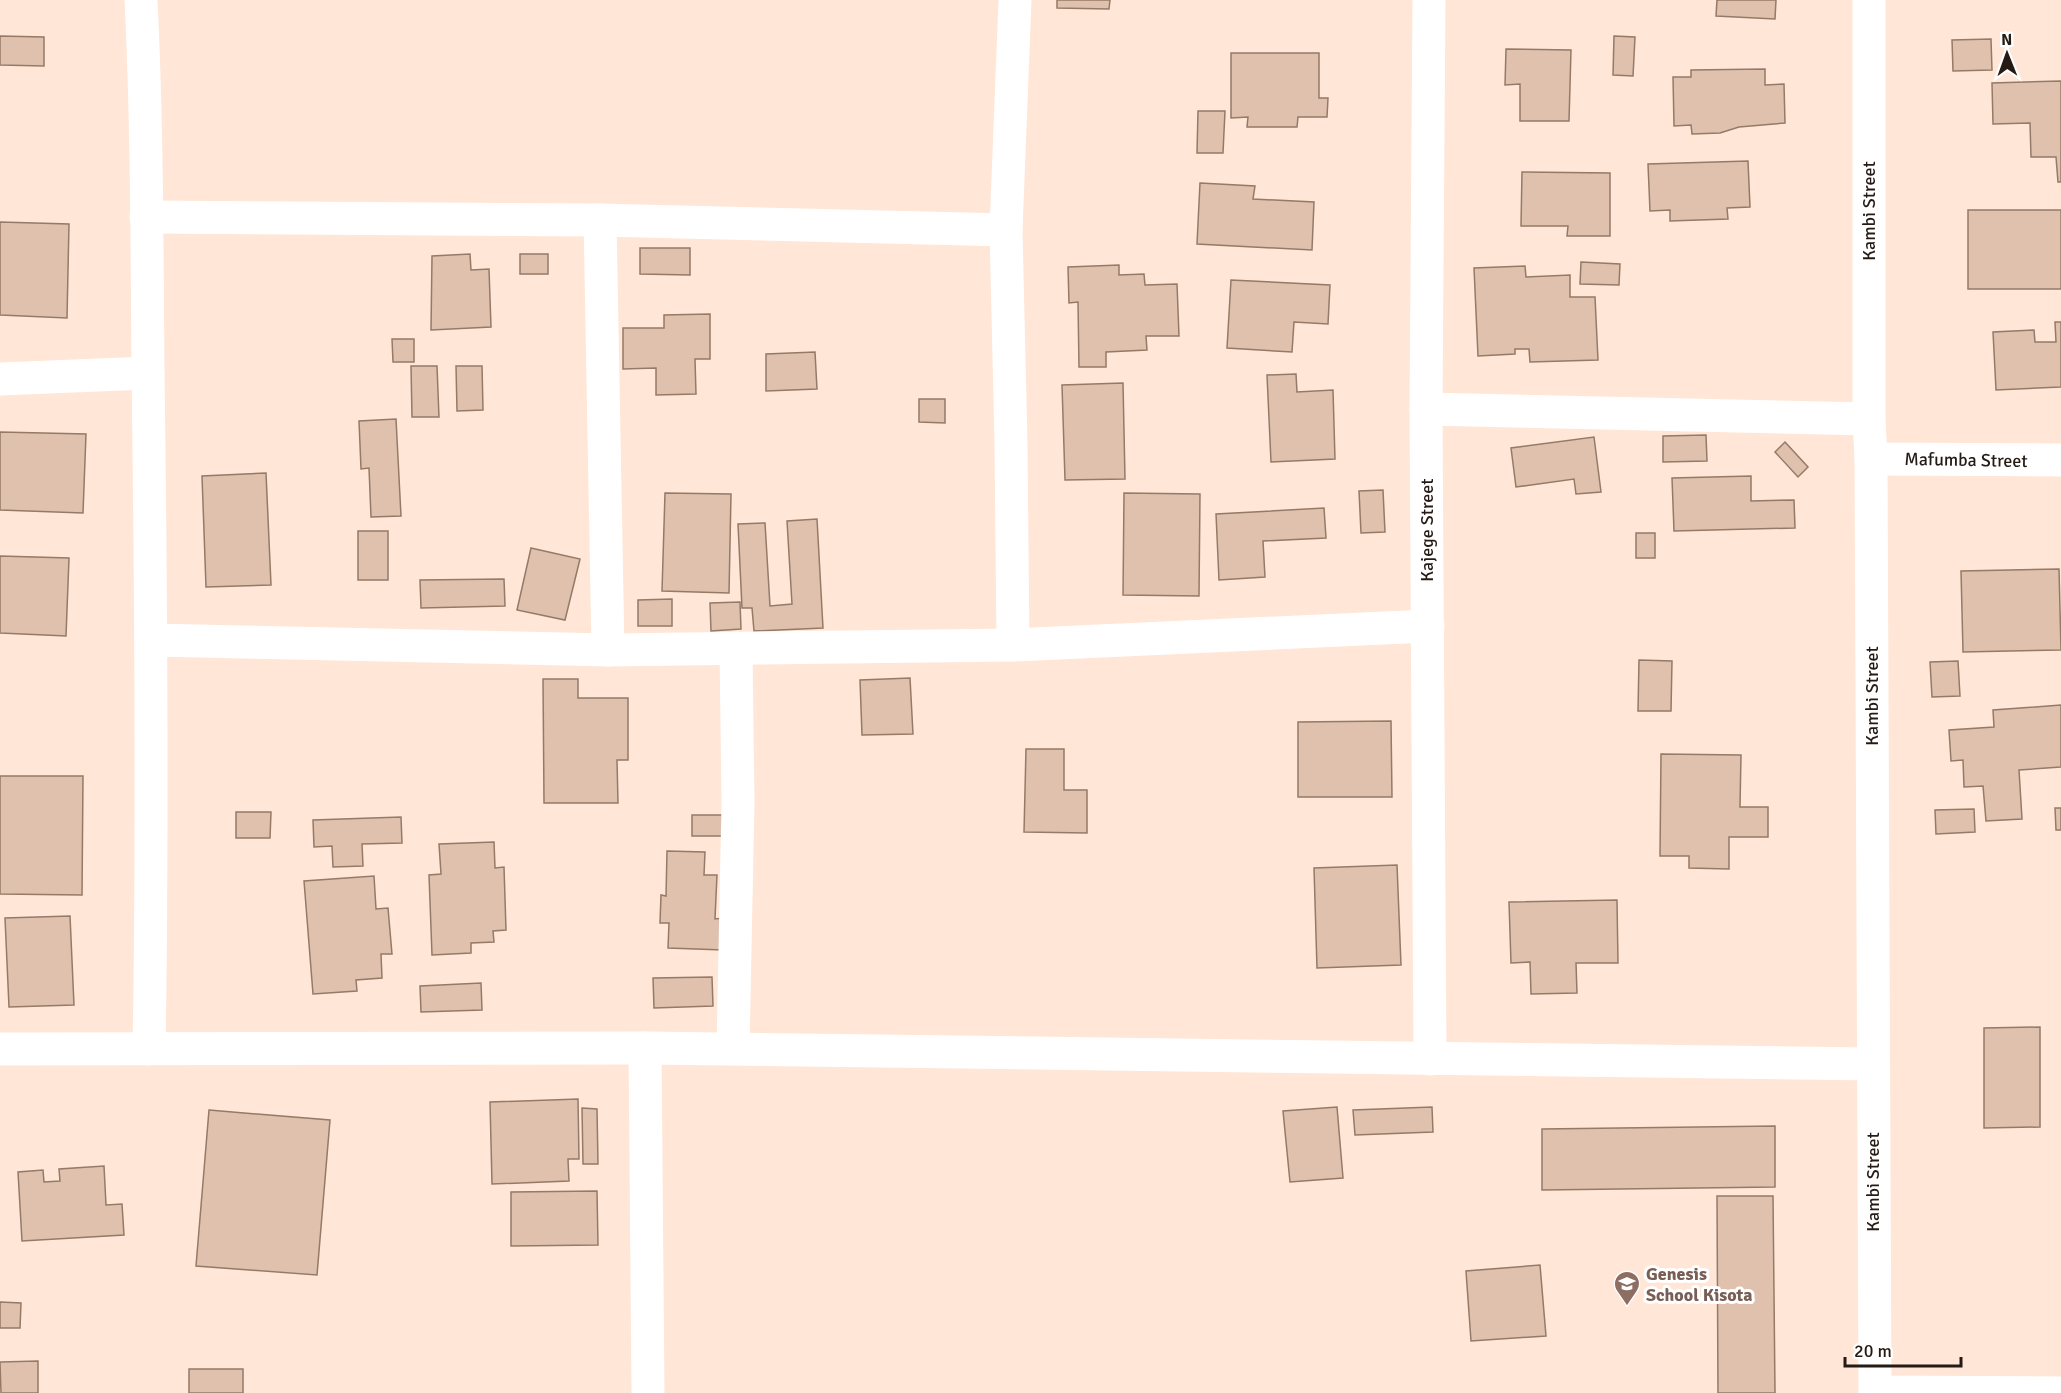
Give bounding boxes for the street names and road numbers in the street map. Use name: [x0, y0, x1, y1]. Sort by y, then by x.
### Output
street label: Kambi Street: [1858, 161, 1880, 261]
street label: Mafumba Street: [1904, 448, 2028, 472]
street label: Kajege Street: [1416, 478, 1438, 582]
street label: Kambi Street: [1861, 646, 1883, 746]
street label: Kambi Street: [1862, 1132, 1884, 1232]

